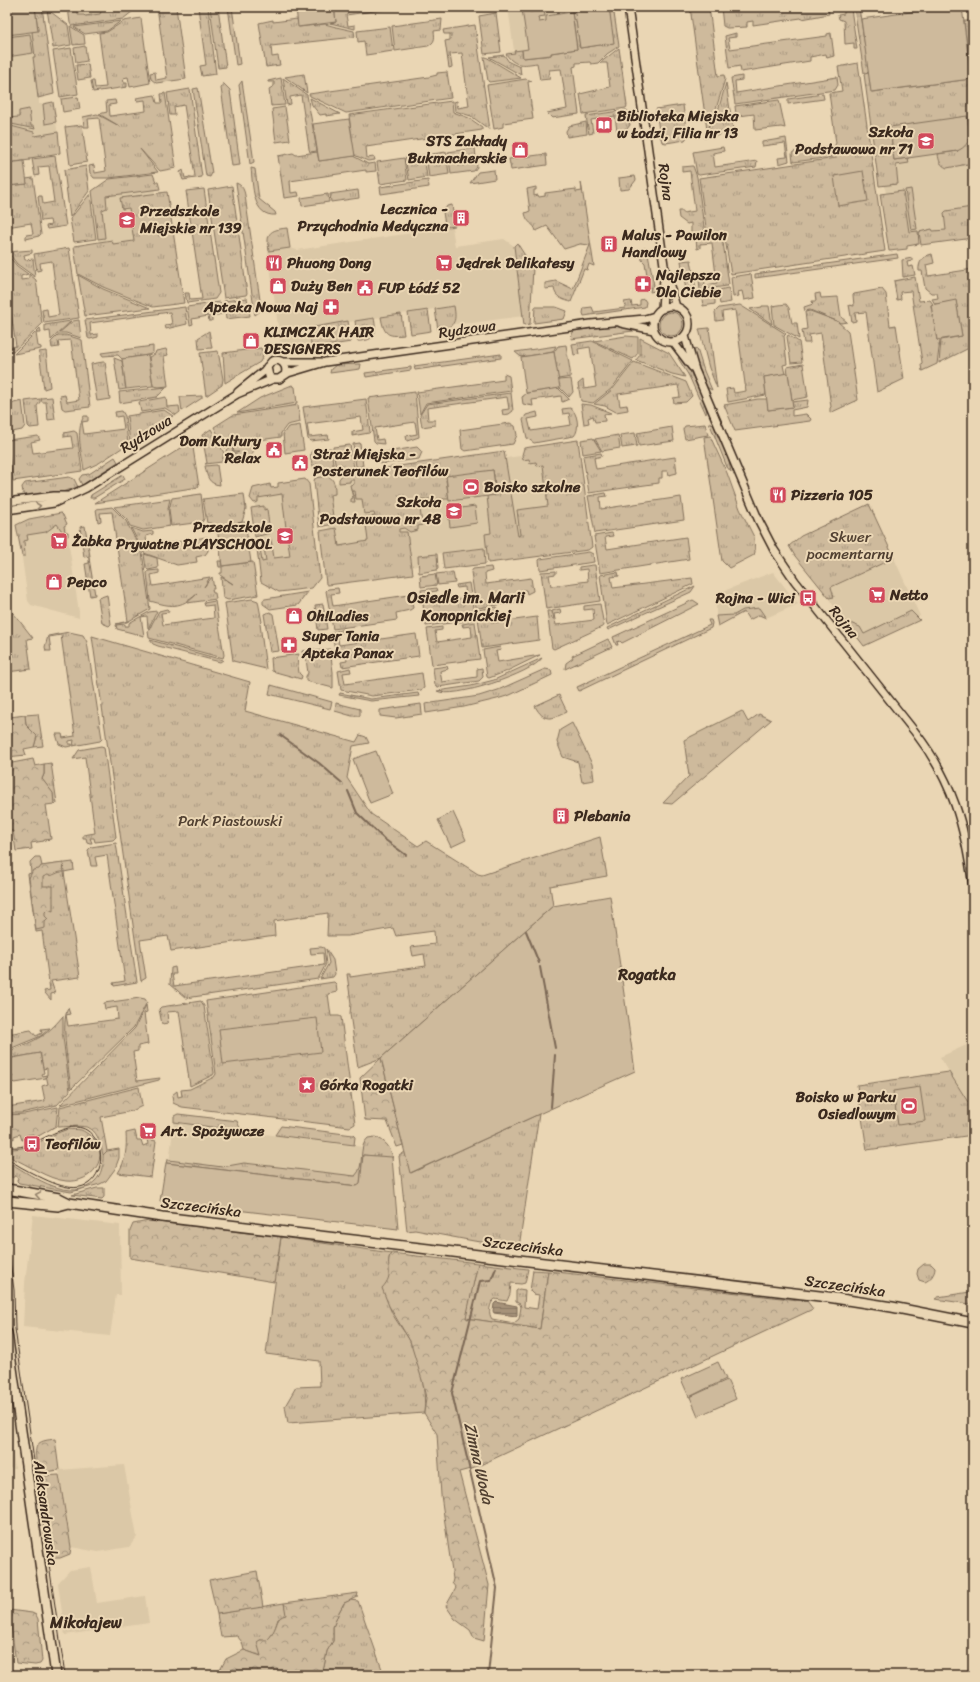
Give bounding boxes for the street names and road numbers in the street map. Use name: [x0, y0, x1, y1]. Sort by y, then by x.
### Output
street label: Rojna: [651, 162, 682, 203]
street label: Rydzowa: [437, 312, 498, 346]
street label: Rydzowa: [115, 408, 178, 460]
street label: Rojna: [822, 599, 866, 645]
street label: Szczecińska: [159, 1189, 243, 1225]
street label: Szczecińska: [481, 1228, 565, 1264]
street label: Szczecińska: [803, 1267, 887, 1305]
street label: Aleksandrowska: [26, 1458, 66, 1568]

